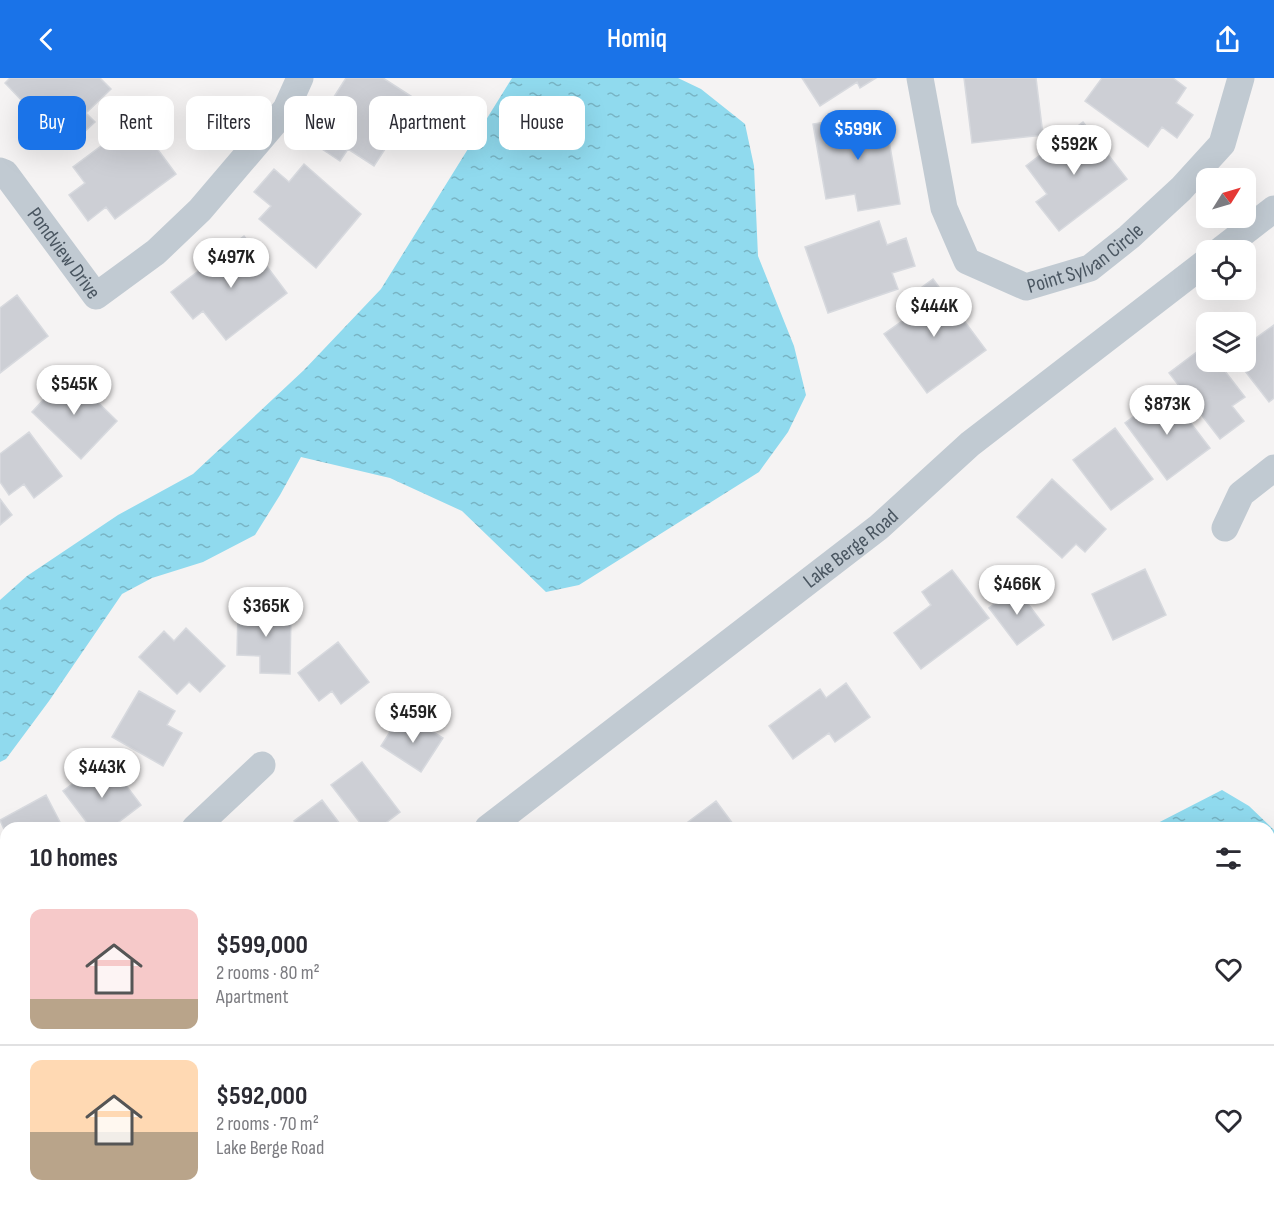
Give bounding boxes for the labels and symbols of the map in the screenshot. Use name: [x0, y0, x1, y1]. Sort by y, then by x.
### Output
pin: $599K: [816, 110, 900, 161]
pin: $592K: [1032, 125, 1116, 176]
north arrow: [1196, 168, 1256, 228]
street label: Pondview Drive: [22, 202, 106, 304]
street label: Point Sylvan Circle: [1024, 218, 1149, 299]
pin: $497K: [189, 238, 273, 289]
pin: $444K: [892, 287, 976, 338]
pin: $545K: [32, 365, 116, 416]
pin: $873K: [1125, 385, 1209, 436]
street label: Lake Berge Road: [798, 503, 903, 593]
pin: $466K: [975, 565, 1059, 616]
pin: $365K: [224, 587, 308, 638]
pin: $459K: [371, 693, 455, 744]
pin: $443K: [60, 748, 144, 799]

